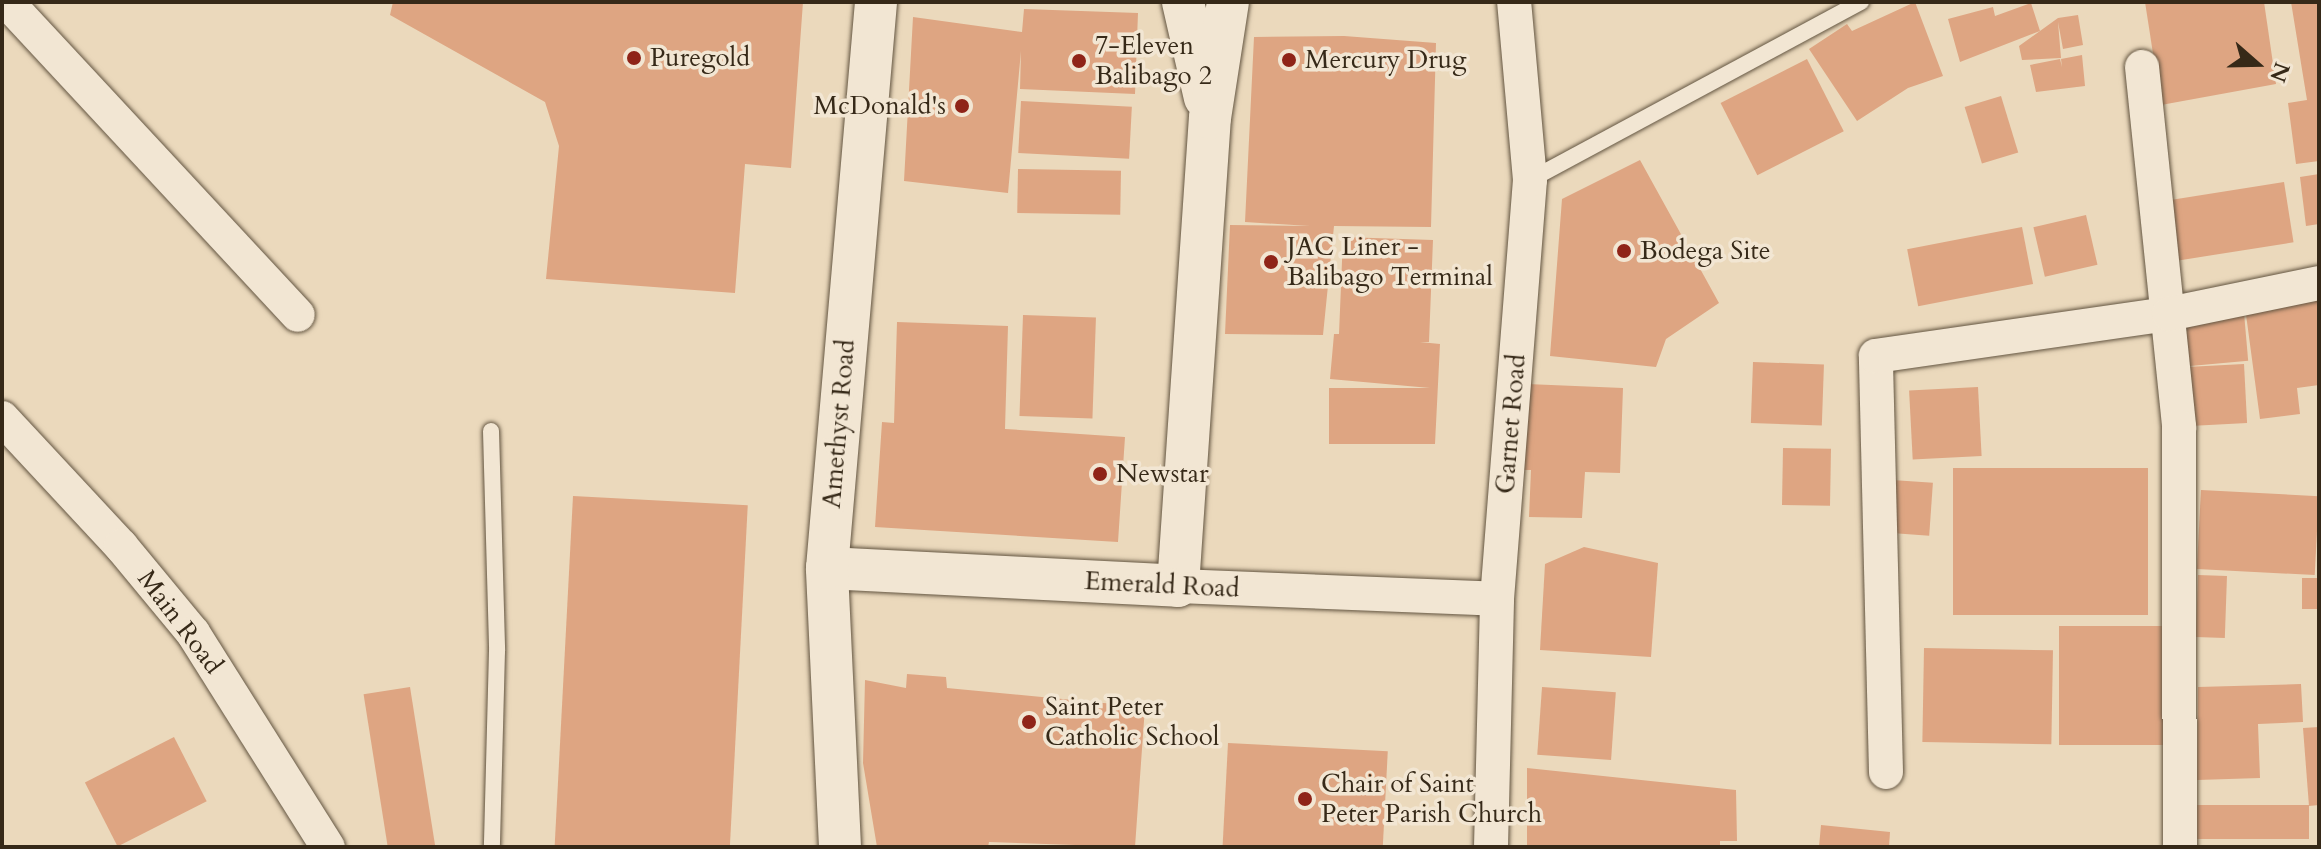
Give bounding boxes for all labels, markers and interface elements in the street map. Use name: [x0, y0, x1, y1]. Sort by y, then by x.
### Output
north arrow: [2217, 24, 2297, 104]
place label: 7-Eleven Balibago 2: [1095, 30, 1212, 92]
place label: Puregold: [650, 42, 750, 74]
place label: Mercury Drug: [1305, 44, 1467, 76]
marker: Puregold: [625, 49, 643, 67]
marker: Mercury Drug: [1280, 51, 1298, 69]
marker: 7-Eleven Balibago 2: [1070, 52, 1088, 70]
text: N: [2262, 58, 2297, 86]
place label: McDonald's: [813, 90, 946, 122]
marker: McDonald's: [953, 97, 971, 115]
place label: JAC Liner - Balibago Terminal: [1287, 231, 1493, 292]
place label: Bodega Site: [1640, 235, 1771, 267]
marker: Bodega Site: [1615, 242, 1633, 260]
marker: JAC Liner - Balibago Terminal: [1262, 253, 1280, 271]
street label: Amethyst Road: [816, 338, 862, 510]
street label: Garnet Road: [1489, 353, 1533, 495]
place label: Newstar: [1116, 458, 1208, 490]
marker: Newstar: [1091, 465, 1109, 483]
street label: Main Road: [131, 564, 229, 680]
street label: Emerald Road: [1084, 565, 1240, 605]
place label: Saint Peter Catholic School: [1045, 691, 1219, 752]
marker: Saint Peter Catholic School: [1020, 713, 1038, 731]
place label: Chair of Saint Peter Parish Church: [1321, 768, 1542, 830]
marker: Chair of Saint Peter Parish Church: [1296, 790, 1314, 808]

